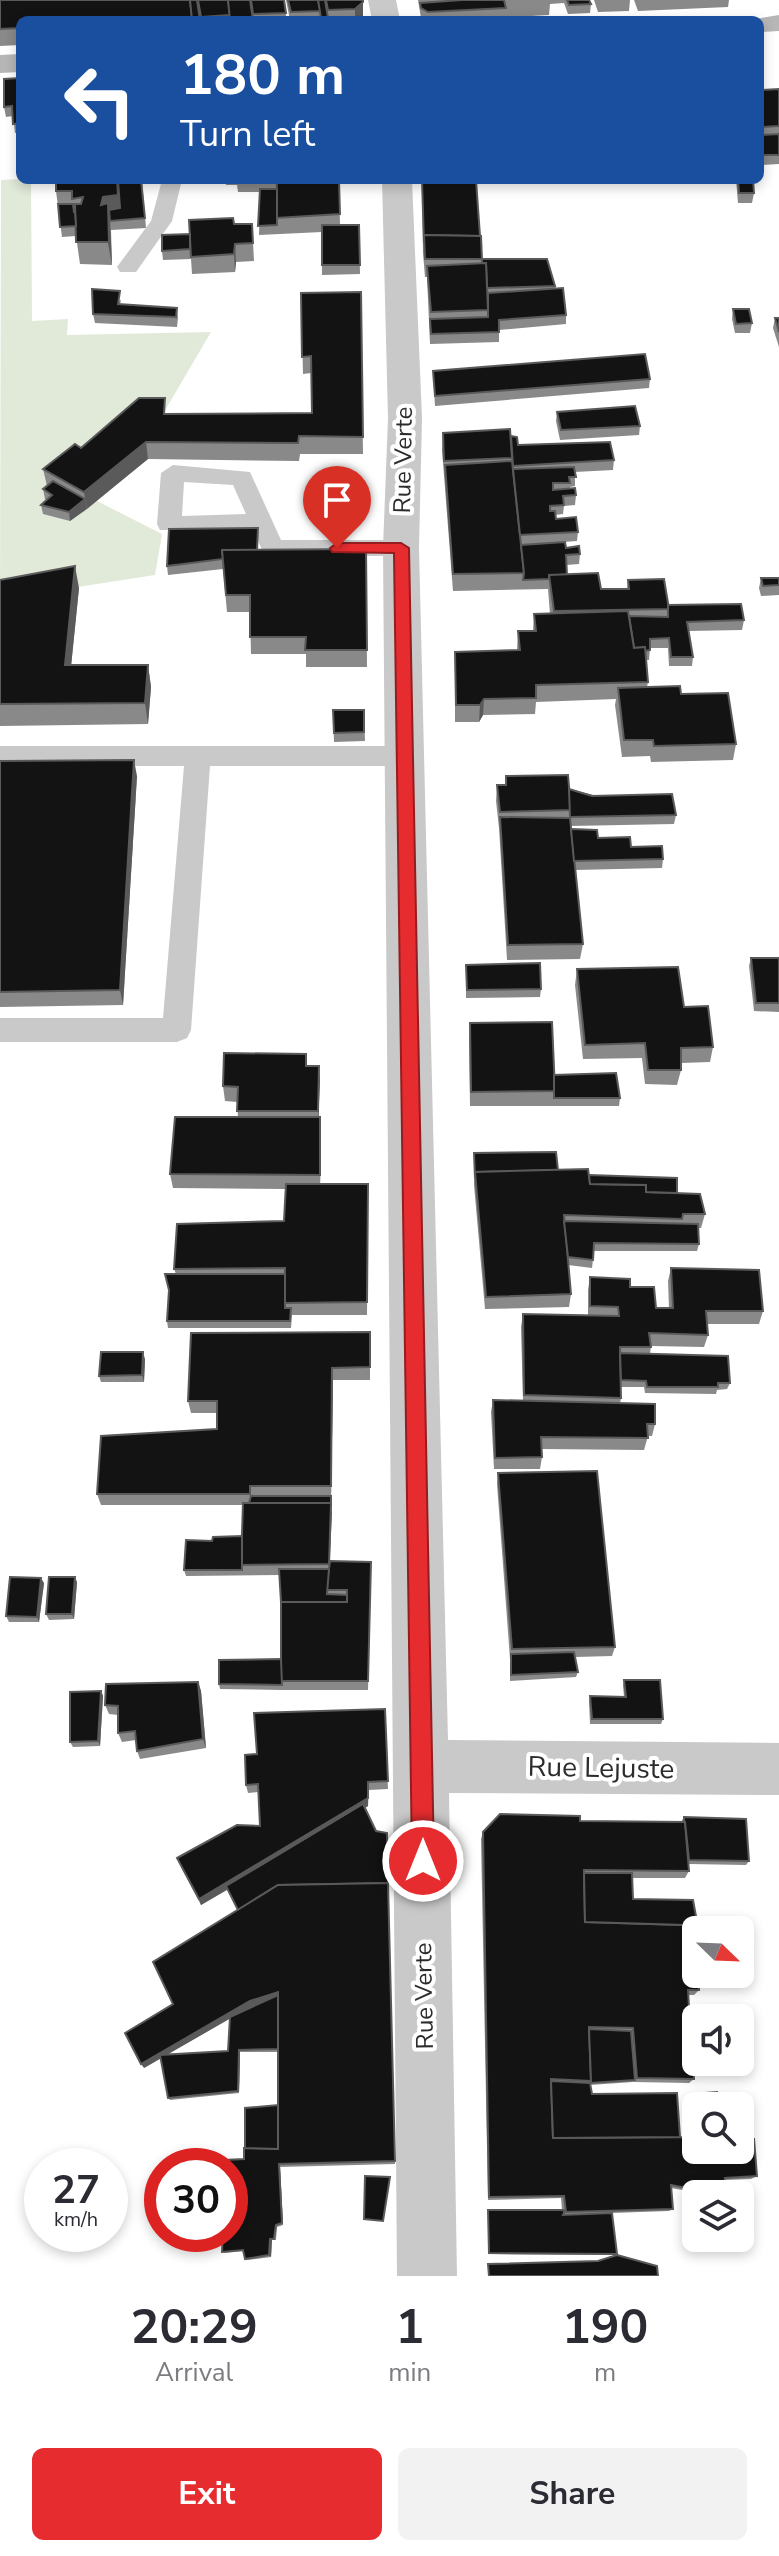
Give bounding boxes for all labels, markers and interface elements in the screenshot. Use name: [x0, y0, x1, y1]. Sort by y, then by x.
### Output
text: 180 m: [180, 37, 345, 114]
icon: left: [48, 48, 152, 152]
text: Turn left: [180, 110, 315, 159]
street label: Rue Verte: [386, 406, 420, 514]
pin: [303, 466, 371, 548]
icon: arrive: [315, 478, 359, 522]
street label: Rue Lejuste: [527, 1748, 675, 1788]
position arrow: [381, 1819, 465, 1903]
north arrow: [682, 1916, 754, 1988]
map controls: [682, 1916, 754, 2252]
street label: Rue Verte: [407, 1942, 441, 2050]
button: sound: [682, 2004, 754, 2076]
button: search: [682, 2092, 754, 2164]
speed limit sign: 30: [144, 2148, 248, 2252]
text: 27: [52, 2163, 100, 2217]
button: layers: [682, 2180, 754, 2252]
text: km/h: [54, 2206, 98, 2233]
text: 20:29: [131, 2294, 258, 2360]
text: 1: [395, 2294, 424, 2360]
text: 190: [562, 2294, 648, 2360]
text: Arrival: [155, 2355, 233, 2390]
text: min: [388, 2355, 431, 2390]
text: m: [594, 2355, 616, 2390]
button: Exit: [32, 2448, 382, 2540]
button: Share: [398, 2448, 747, 2540]

